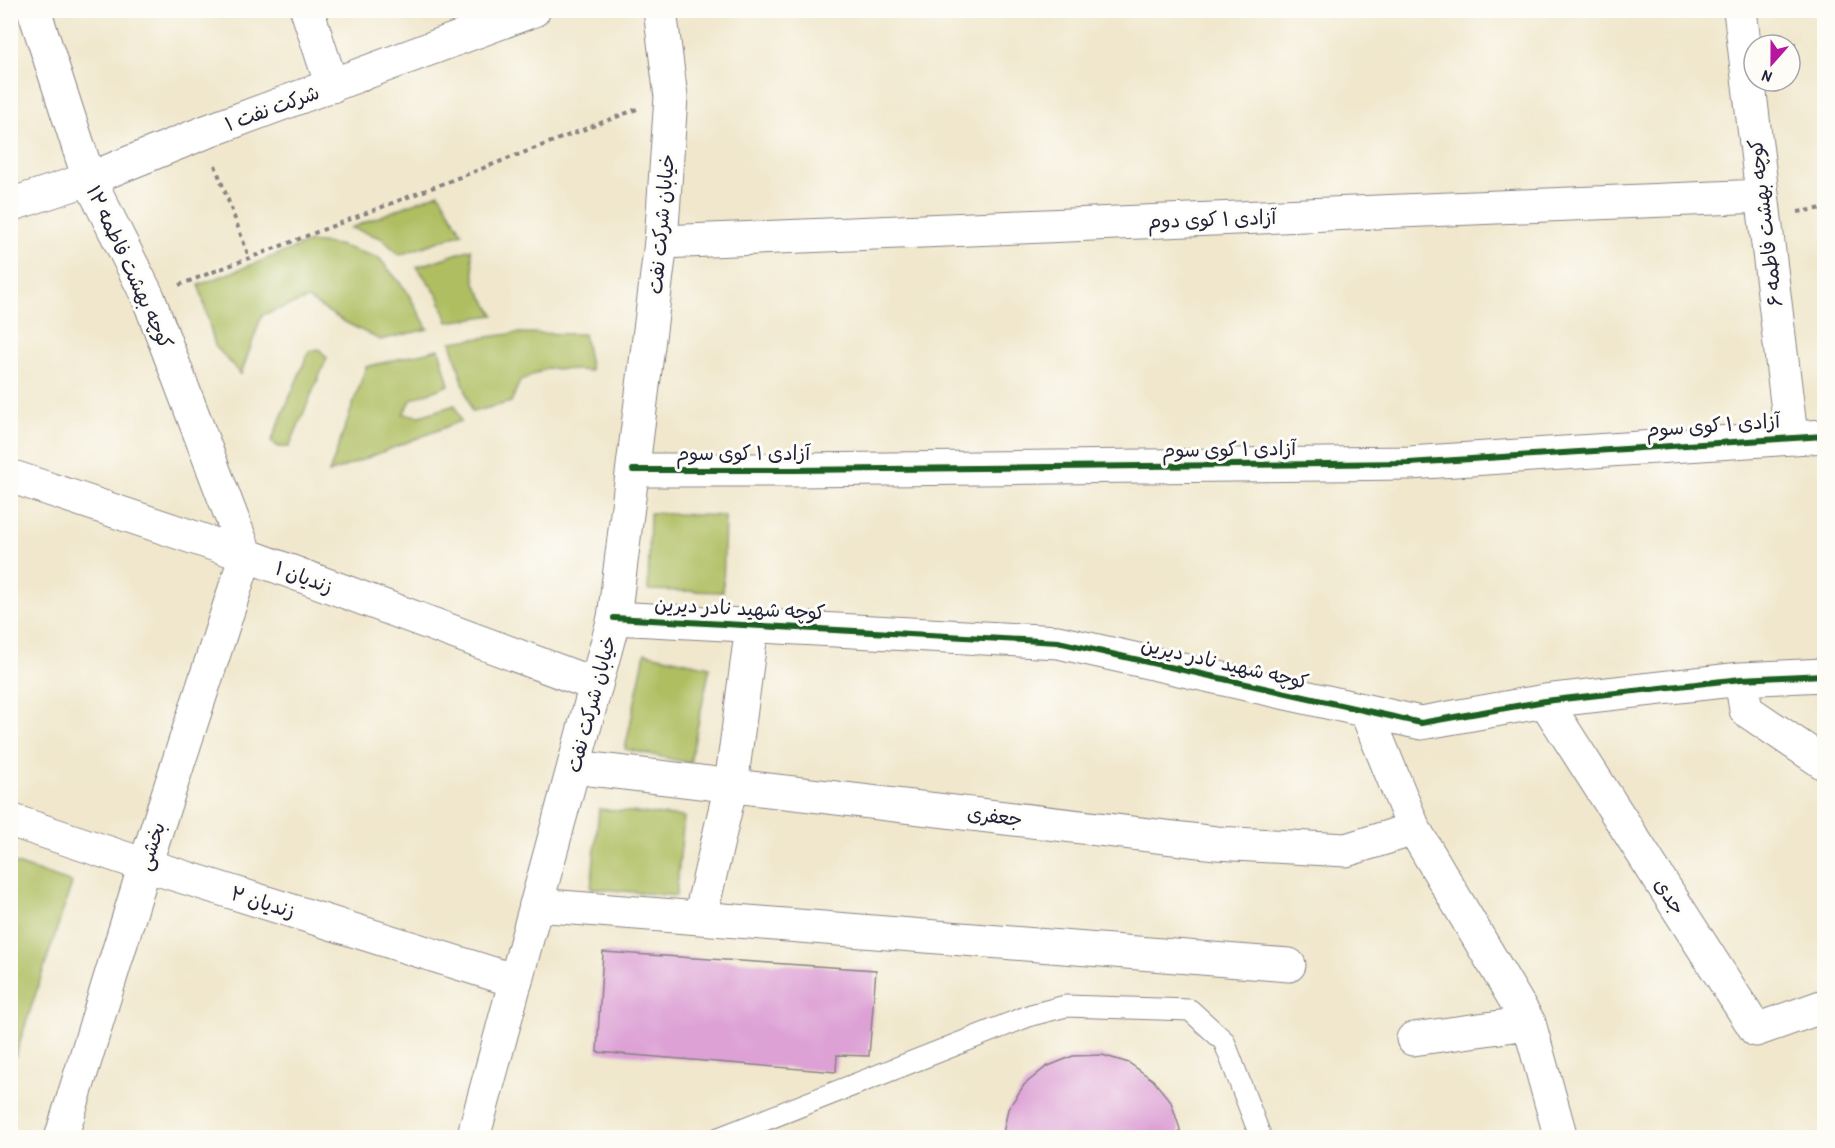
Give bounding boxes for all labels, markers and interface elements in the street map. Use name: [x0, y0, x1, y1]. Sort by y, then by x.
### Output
north arrow: [1742, 33, 1802, 93]
text: N: [1758, 65, 1775, 89]
street label: شرکت نفت ۱: [221, 78, 323, 137]
street label: کوچه بهشت فاطمه ۶: [1741, 137, 1788, 309]
street label: خیابان شرکت نفت: [641, 153, 680, 295]
street label: کوچه بهشت فاطمه ۱۲: [81, 180, 180, 353]
street label: آزادی ۱ کوی دوم: [1147, 203, 1278, 237]
street label: آزادی ۱ کوی سوم: [1645, 406, 1782, 446]
street label: آزادی ۱ کوی سوم: [1162, 434, 1297, 466]
street label: آزادی ۱ کوی سوم: [676, 439, 811, 469]
street label: زندیان ۱: [272, 554, 337, 599]
street label: کوچه شهید نادر دیرین: [654, 590, 826, 625]
street label: کوچه شهید نادر دیرین: [1139, 630, 1312, 695]
street label: خیابان شرکت نفت: [559, 632, 622, 775]
street label: جعفری: [966, 799, 1024, 832]
street label: بخشی: [130, 818, 171, 873]
street label: جدی: [1648, 872, 1692, 919]
street label: زندیان ۲: [228, 879, 299, 924]

